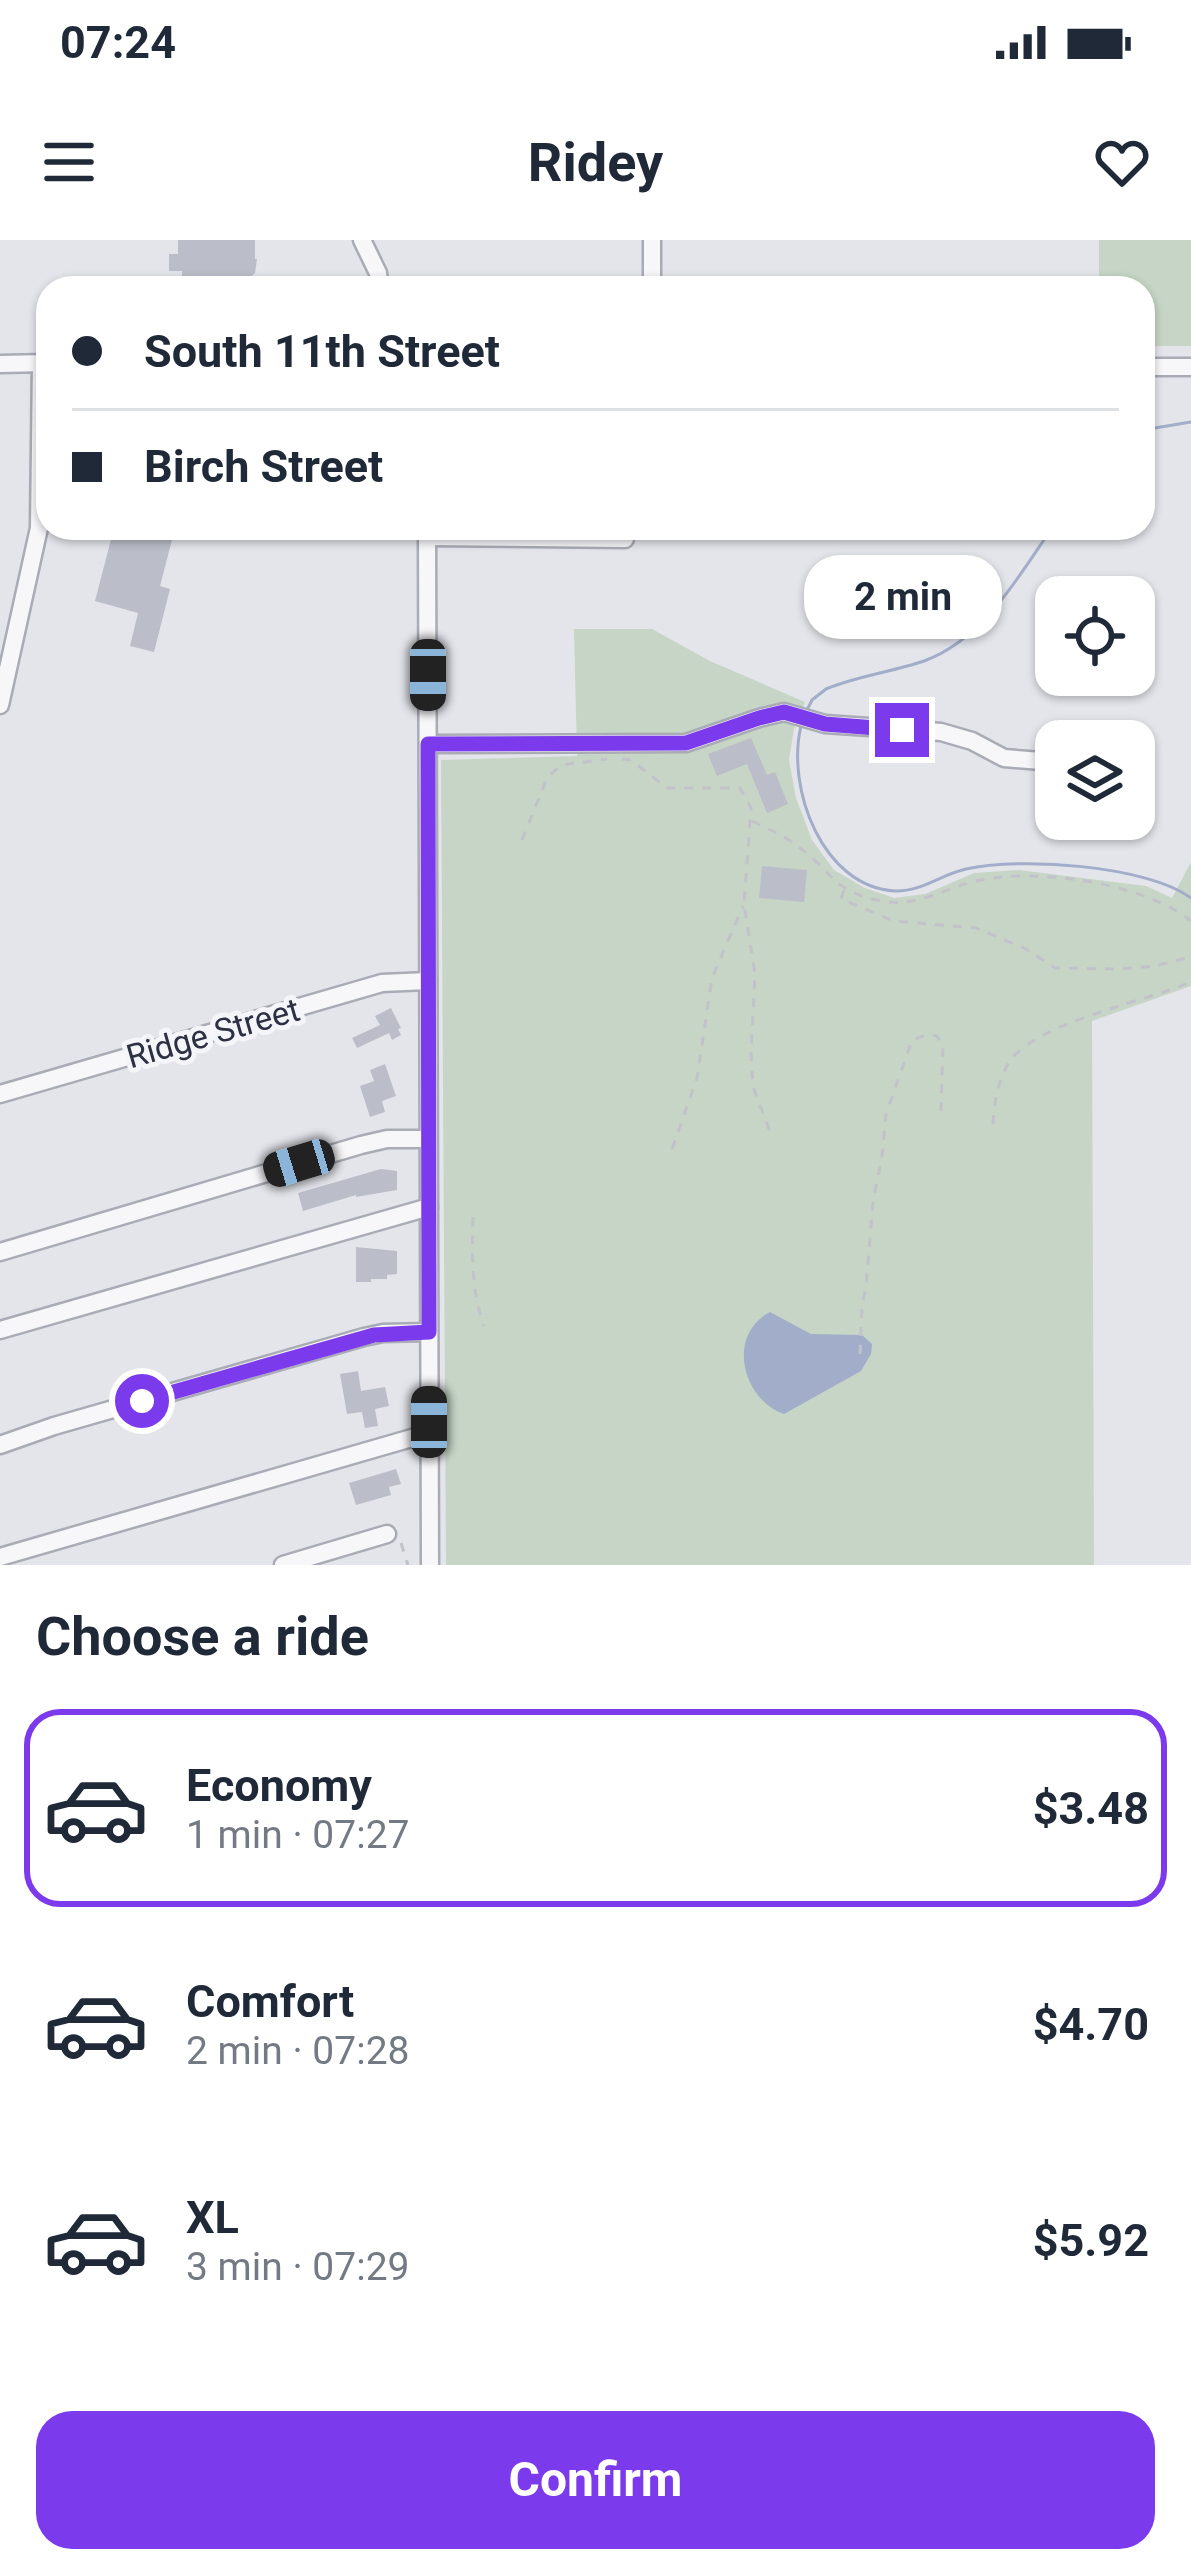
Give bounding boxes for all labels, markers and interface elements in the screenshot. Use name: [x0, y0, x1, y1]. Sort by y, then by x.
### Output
text: 07:24: [60, 16, 176, 69]
icon: menu: [36, 129, 102, 195]
icon: heart: [1089, 129, 1155, 195]
text: Ridey: [528, 131, 663, 194]
text: South 11th Street: [144, 325, 500, 378]
text: Birch Street: [144, 440, 383, 493]
callout: 2 min: [803, 556, 1001, 640]
text: 2 min: [854, 574, 952, 620]
map controls: [1035, 576, 1155, 840]
button: locate: [1035, 576, 1155, 696]
car: [410, 639, 446, 711]
route end: [875, 703, 929, 757]
button: layers: [1035, 720, 1155, 840]
street label: Ridge Street: [122, 990, 304, 1076]
car: [259, 1135, 339, 1191]
route start: [115, 1374, 169, 1428]
car: [411, 1386, 447, 1458]
text: Choose a ride: [36, 1605, 369, 1668]
icon: car: [42, 1754, 150, 1862]
text: Economy: [186, 1759, 372, 1812]
text: $3.48: [1033, 1782, 1149, 1835]
text: 1 min · 07:27: [186, 1812, 409, 1858]
icon: car: [42, 1970, 150, 2078]
text: Comfort: [186, 1975, 354, 2028]
text: $4.70: [1033, 1998, 1149, 2051]
text: 2 min · 07:28: [186, 2028, 409, 2074]
icon: car: [42, 2186, 150, 2294]
text: XL: [186, 2191, 239, 2244]
text: $5.92: [1033, 2214, 1149, 2267]
text: 3 min · 07:29: [186, 2244, 409, 2290]
button: Confirm: [36, 2411, 1155, 2549]

